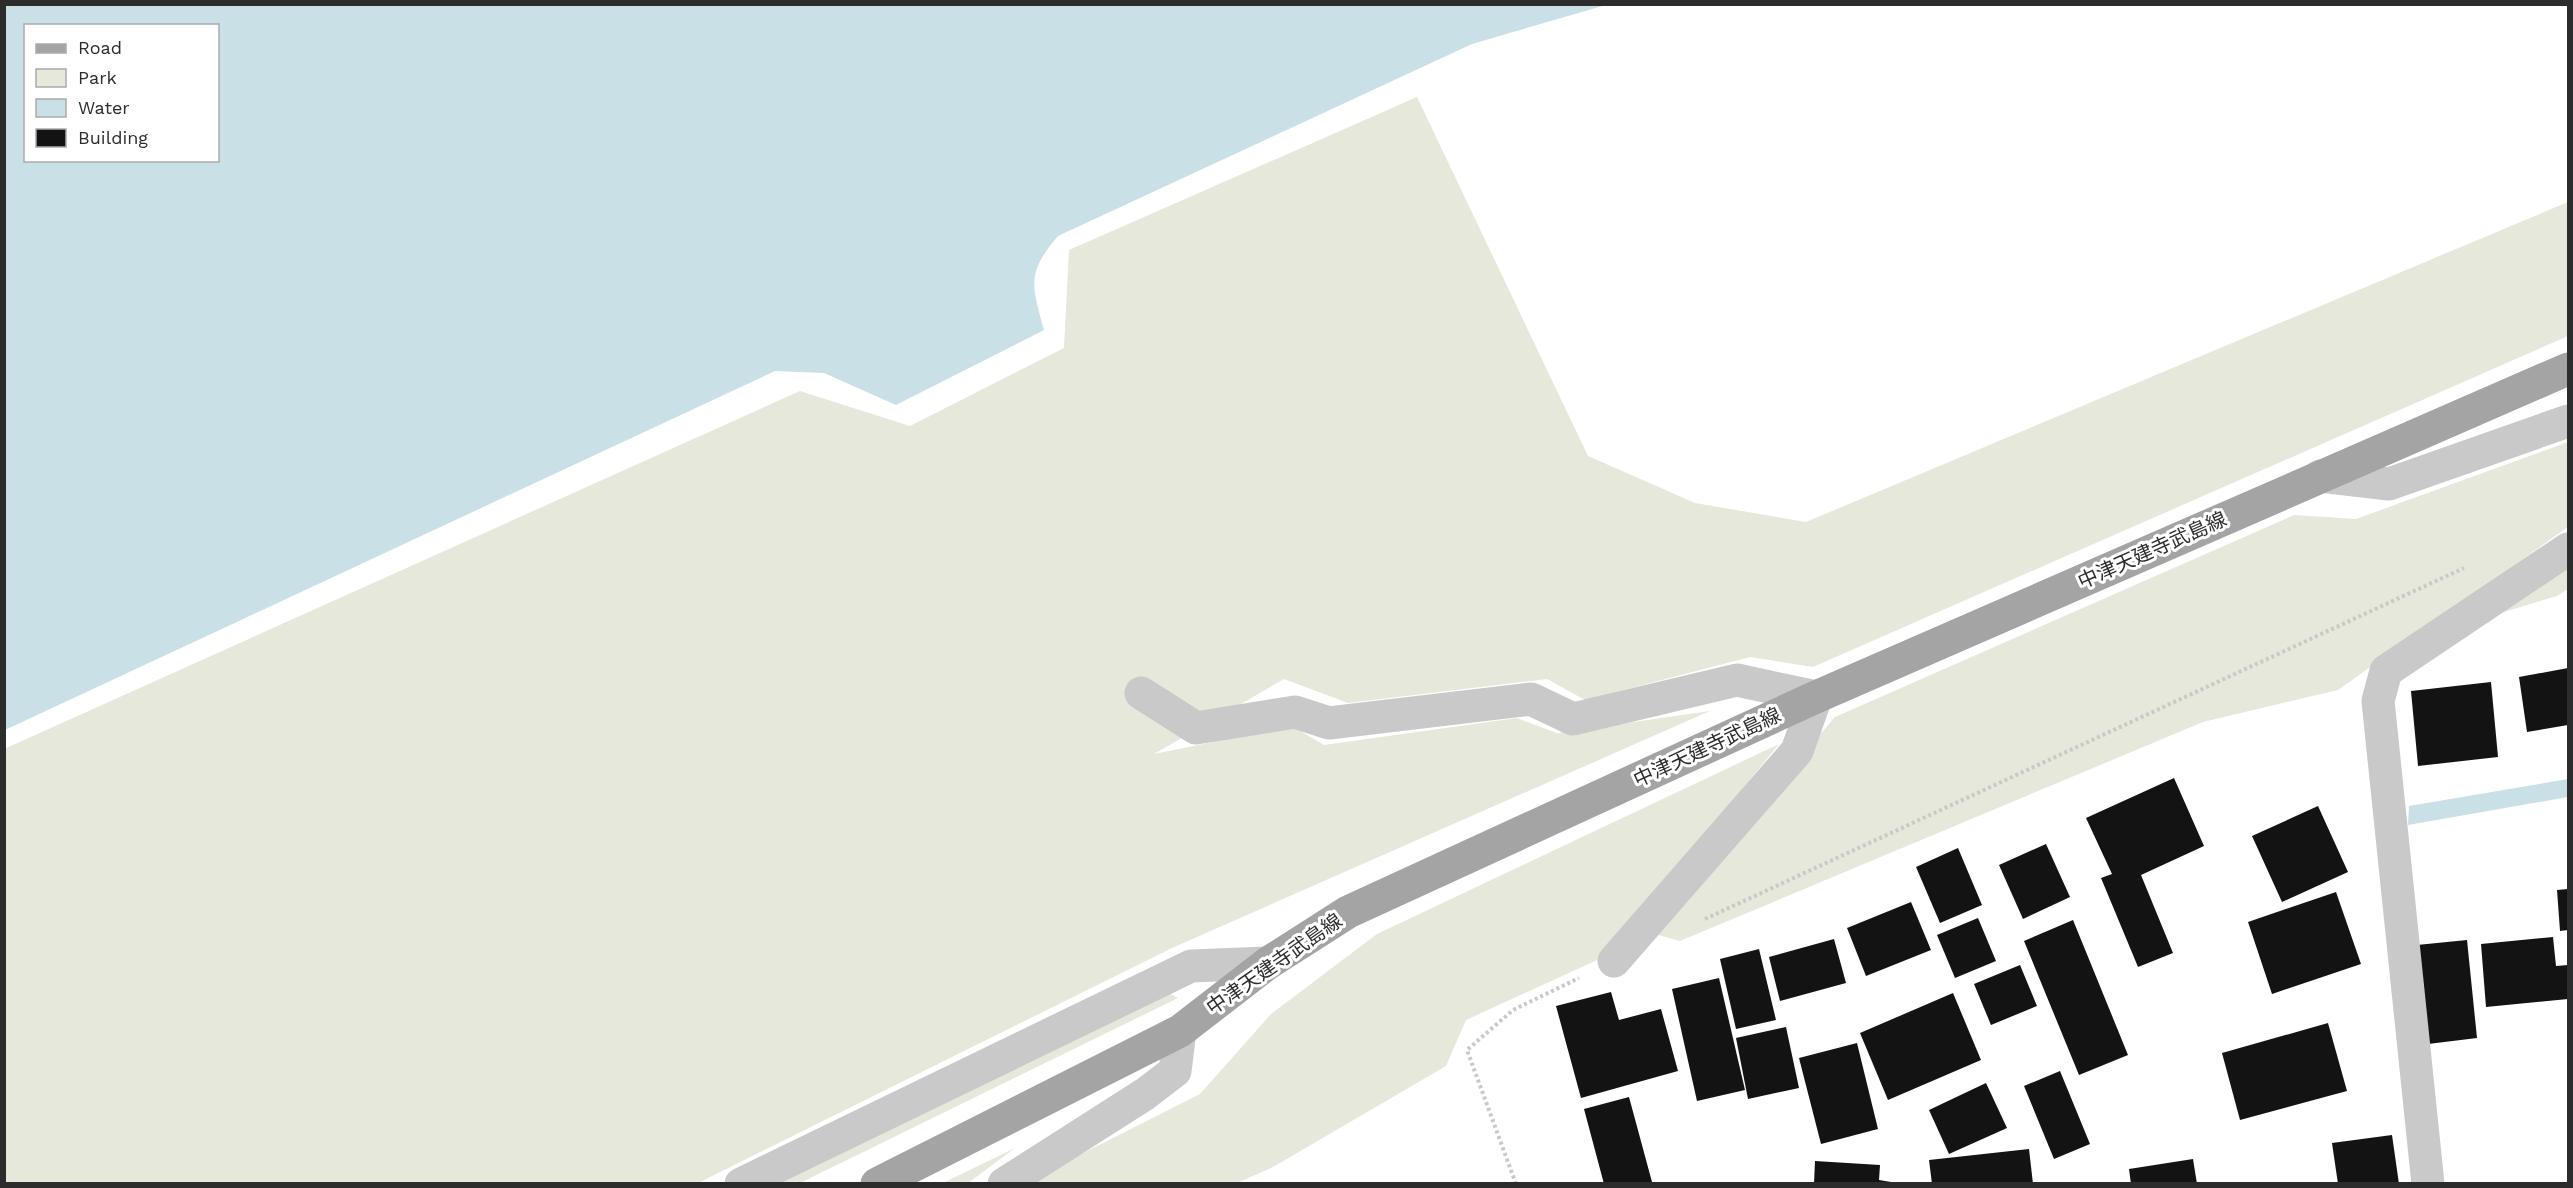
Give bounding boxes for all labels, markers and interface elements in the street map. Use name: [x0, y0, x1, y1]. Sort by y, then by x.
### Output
legend: [24, 24, 219, 162]
text: Road: [78, 37, 122, 58]
text: Park: [78, 67, 117, 88]
text: Water: [78, 97, 130, 118]
text: Building: [78, 127, 148, 148]
street label: 中津天建寺武島線: [2074, 506, 2230, 594]
street label: 中津天建寺武島線: [1629, 702, 1785, 792]
street label: 中津天建寺武島線: [1202, 908, 1346, 1020]

